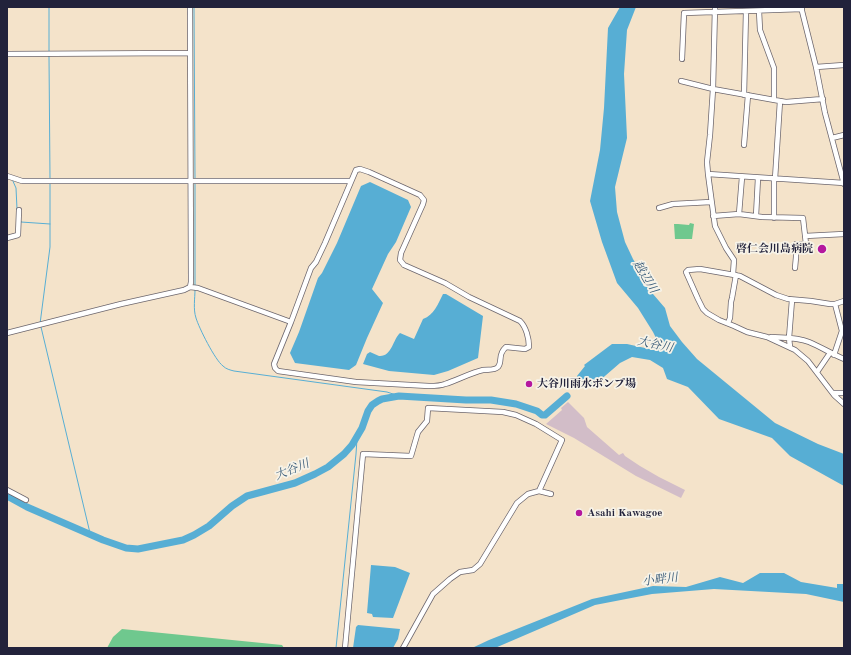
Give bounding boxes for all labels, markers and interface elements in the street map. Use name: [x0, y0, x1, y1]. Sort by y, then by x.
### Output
place label: 啓仁会川島病院: [736, 242, 813, 256]
marker: 啓仁会川島病院: [816, 243, 828, 255]
water label: 越辺川: [630, 258, 660, 296]
water label: 大谷川: [636, 334, 674, 356]
place label: 大谷川雨水ポンプ場: [537, 377, 636, 391]
marker: 大谷川雨水ポンプ場: [524, 379, 534, 389]
water label: 大谷川: [273, 457, 311, 483]
place label: Asahi Kawagoe: [587, 506, 662, 520]
marker: Asahi Kawagoe: [574, 508, 584, 518]
water label: 小畔川: [641, 571, 679, 589]

